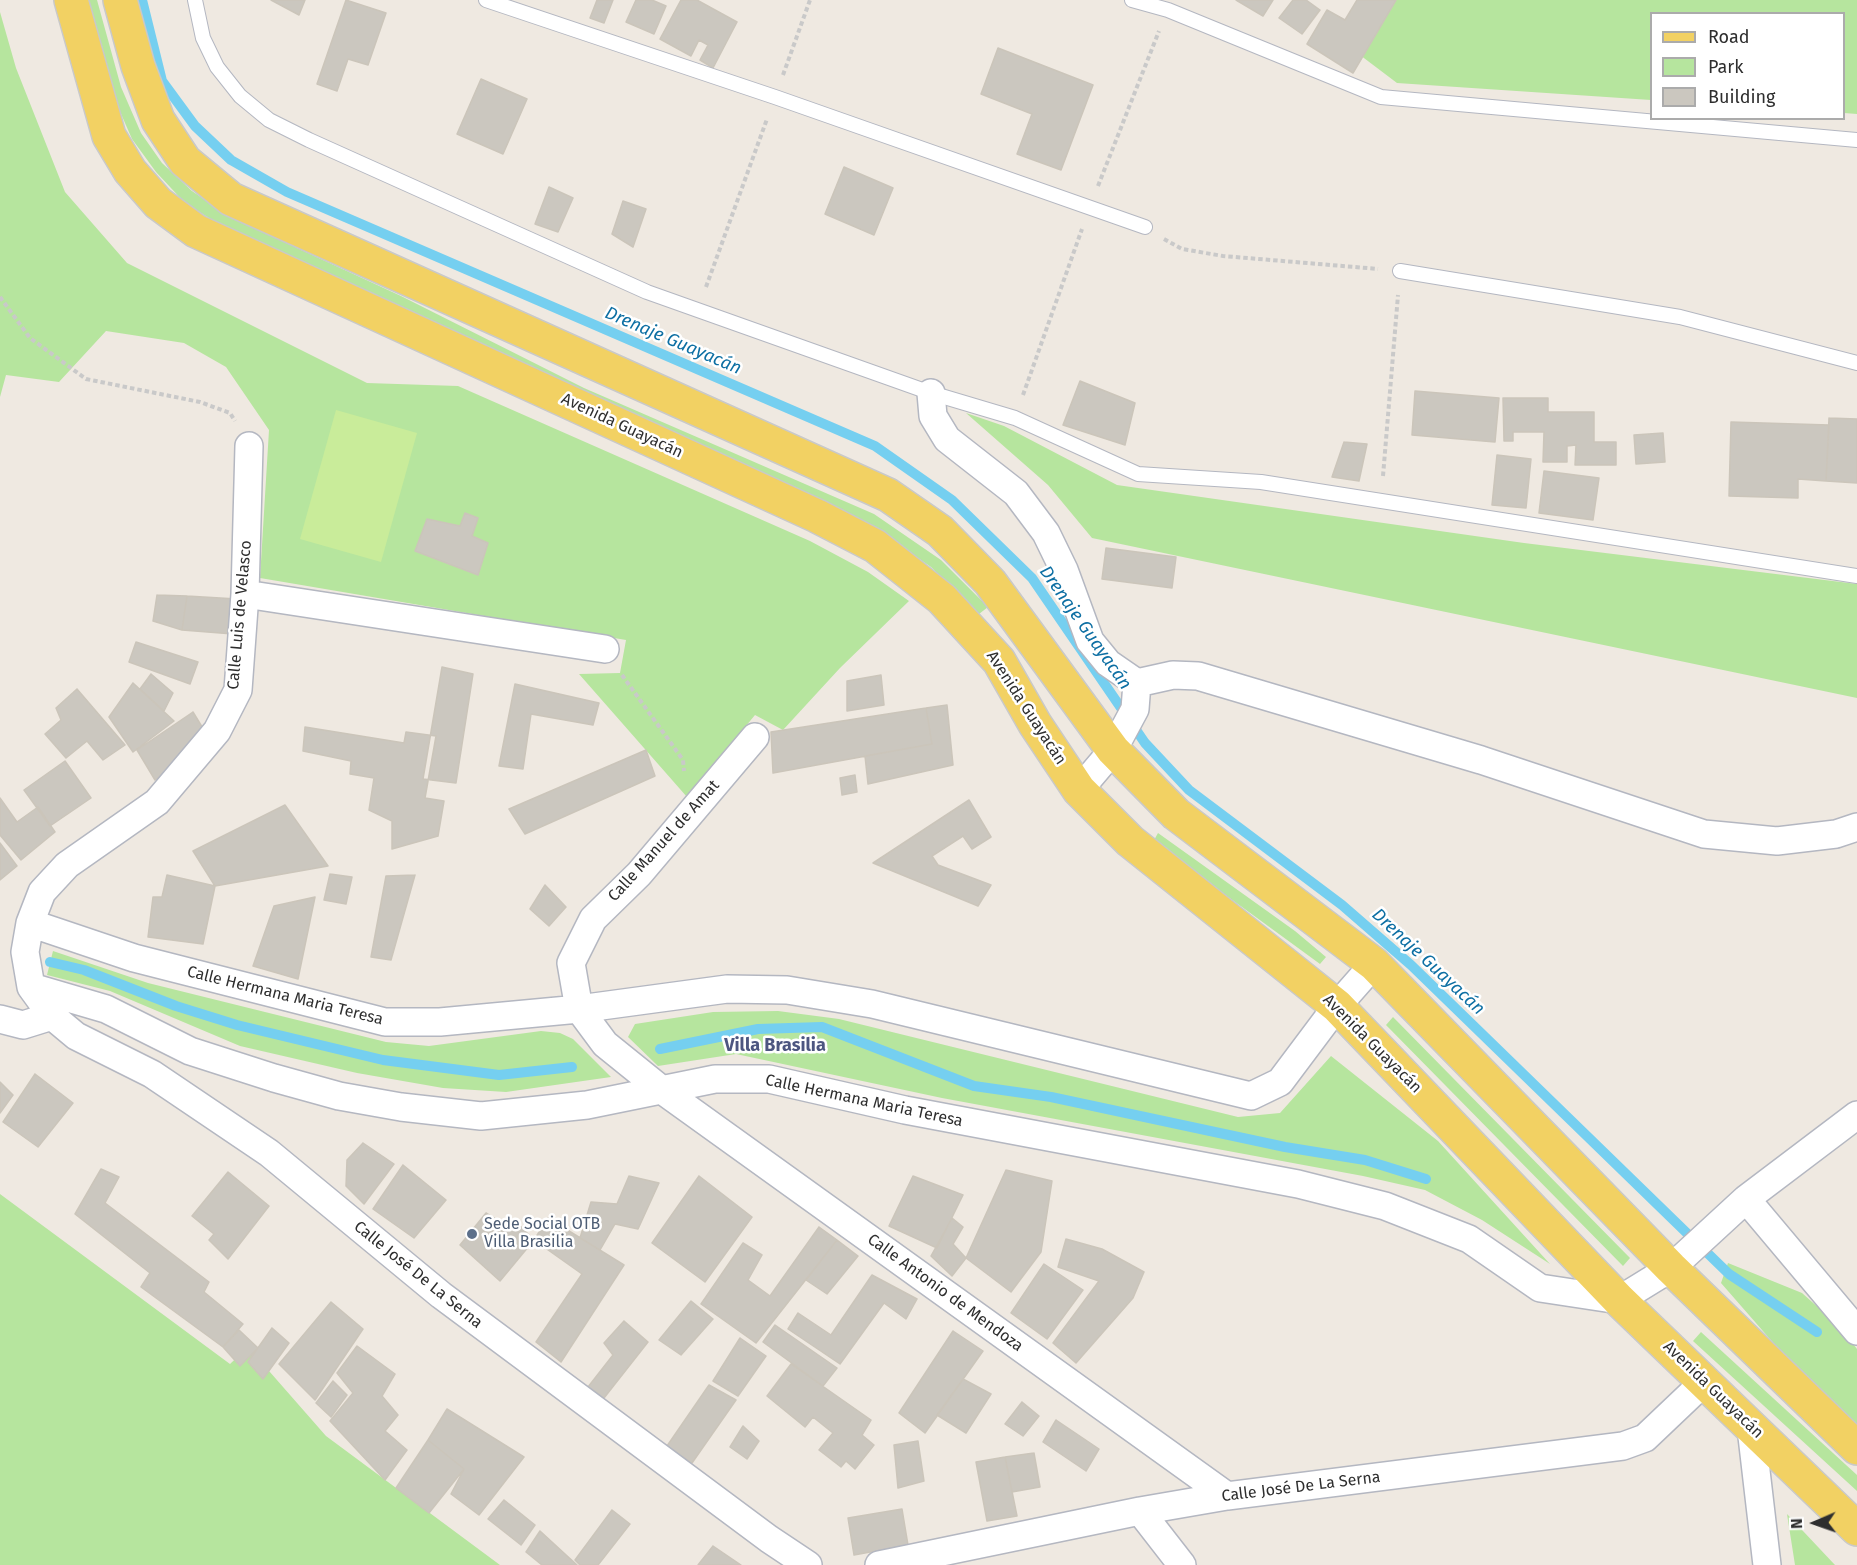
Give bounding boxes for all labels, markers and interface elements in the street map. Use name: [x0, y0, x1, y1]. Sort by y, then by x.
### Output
legend: [1650, 12, 1845, 120]
text: Road: [1708, 26, 1750, 48]
text: Park: [1708, 56, 1743, 78]
text: Building: [1708, 86, 1775, 108]
water label: Drenaje Guayacán: [601, 302, 745, 380]
street label: Avenida Guayacán: [558, 389, 686, 463]
street label: Calle Luis de Velasco: [224, 539, 256, 691]
water label: Drenaje Guayacán: [1034, 562, 1136, 694]
street label: Avenida Guayacán: [982, 647, 1070, 769]
street label: Calle Manuel de Amat: [604, 776, 724, 906]
water label: Drenaje Guayacán: [1367, 904, 1489, 1020]
street label: Calle Hermana Maria Teresa: [185, 962, 385, 1030]
street label: Avenida Guayacán: [1319, 991, 1425, 1097]
district label: Villa Brasilia: [724, 1035, 826, 1057]
street label: Calle Hermana Maria Teresa: [763, 1071, 965, 1131]
place label: Sede Social OTB Villa Brasilia: [484, 1215, 600, 1253]
street label: Calle José De La Serna: [350, 1217, 486, 1333]
marker: Sede Social OTB Villa Brasilia: [465, 1227, 479, 1241]
street label: Calle Antonio de Mendoza: [863, 1230, 1027, 1356]
street label: Avenida Guayacán: [1659, 1337, 1767, 1443]
street label: Calle José De La Serna: [1220, 1468, 1382, 1506]
north arrow: [1785, 1493, 1845, 1553]
text: N: [1787, 1518, 1806, 1529]

